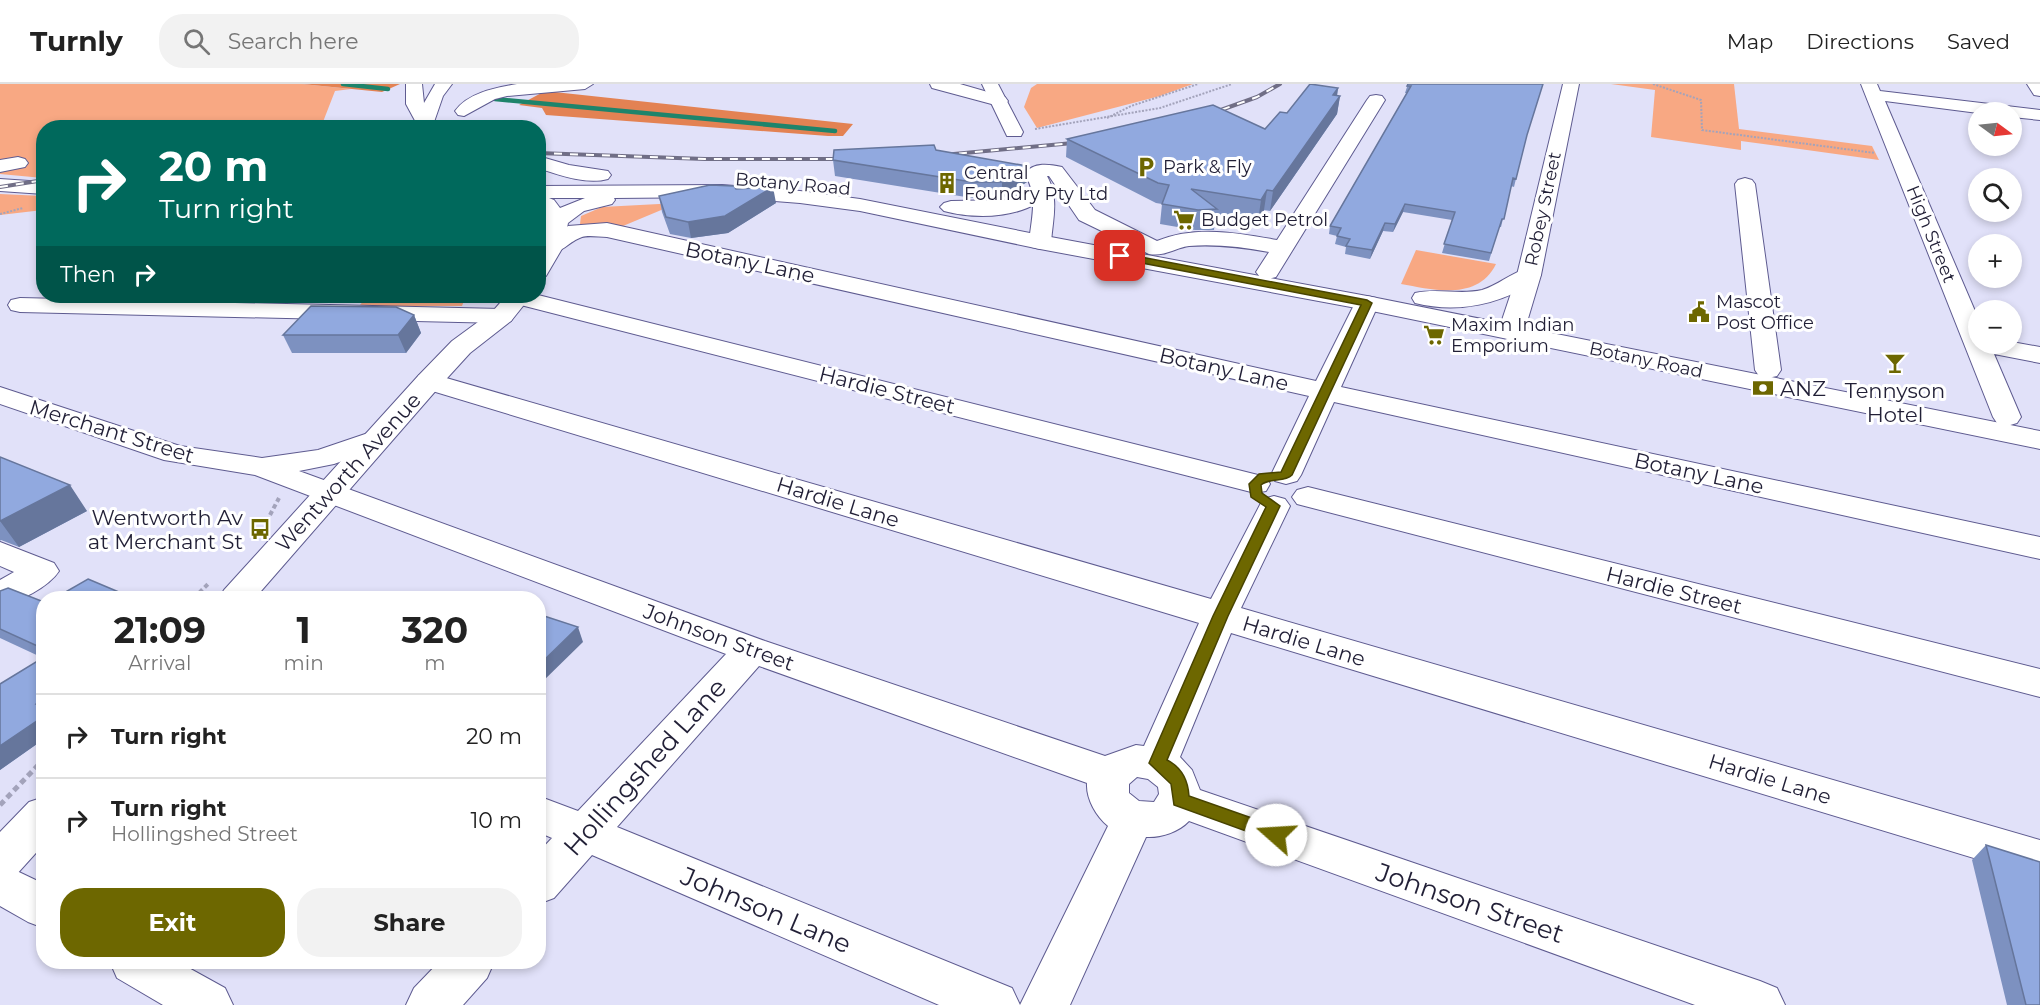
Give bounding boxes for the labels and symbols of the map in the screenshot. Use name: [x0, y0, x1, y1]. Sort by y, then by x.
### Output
north arrow: [1968, 102, 2022, 156]
street label: Robey Street: [1520, 150, 1566, 268]
parking icon: Park & Fly: [1134, 155, 1158, 179]
place label: Park & Fly: [1163, 156, 1252, 178]
place label: Central Foundry Pty Ltd: [964, 162, 1108, 205]
street label: Botany Road: [734, 168, 852, 200]
building icon: Central Foundry Pty Ltd: [935, 171, 959, 195]
street label: High Street: [1901, 182, 1961, 286]
supermarket icon: Budget Petrol: [1172, 208, 1196, 232]
place label: Budget Petrol: [1201, 209, 1328, 231]
pin: [1094, 230, 1145, 281]
street label: Botany Lane: [683, 236, 817, 288]
place label: Mascot Post Office: [1716, 291, 1814, 334]
public building icon: Mascot Post Office: [1687, 300, 1711, 324]
place label: Maxim Indian Emporium: [1451, 314, 1575, 357]
supermarket icon: Maxim Indian Emporium: [1422, 323, 1446, 347]
street label: Botany Road: [1587, 337, 1705, 383]
street label: Botany Lane: [1157, 342, 1291, 396]
bar icon: Tennyson Hotel: [1883, 351, 1907, 375]
street label: Hardie Street: [816, 361, 958, 419]
bank icon: ANZ: [1751, 376, 1775, 400]
place label: ANZ: [1780, 376, 1826, 401]
place label: Tennyson Hotel: [1845, 378, 1945, 427]
street label: Wentworth Avenue: [270, 387, 426, 557]
street label: Merchant Street: [27, 394, 197, 468]
street label: Botany Lane: [1632, 447, 1766, 499]
street label: Hardie Lane: [773, 471, 903, 533]
place label: Wentworth Av at Merchant St: [88, 505, 244, 554]
bus stop icon: Wentworth Av at Merchant St: [248, 517, 272, 541]
street label: Hardie Street: [1603, 561, 1745, 619]
street label: Johnson Street: [639, 598, 798, 676]
street label: Hardie Lane: [1239, 610, 1369, 672]
street label: Hollingshed Lane: [557, 672, 733, 862]
street label: Hardie Lane: [1705, 748, 1835, 810]
position arrow: [1244, 803, 1308, 867]
street label: Johnson Street: [1371, 856, 1568, 950]
street label: Johnson Lane: [675, 859, 856, 960]

